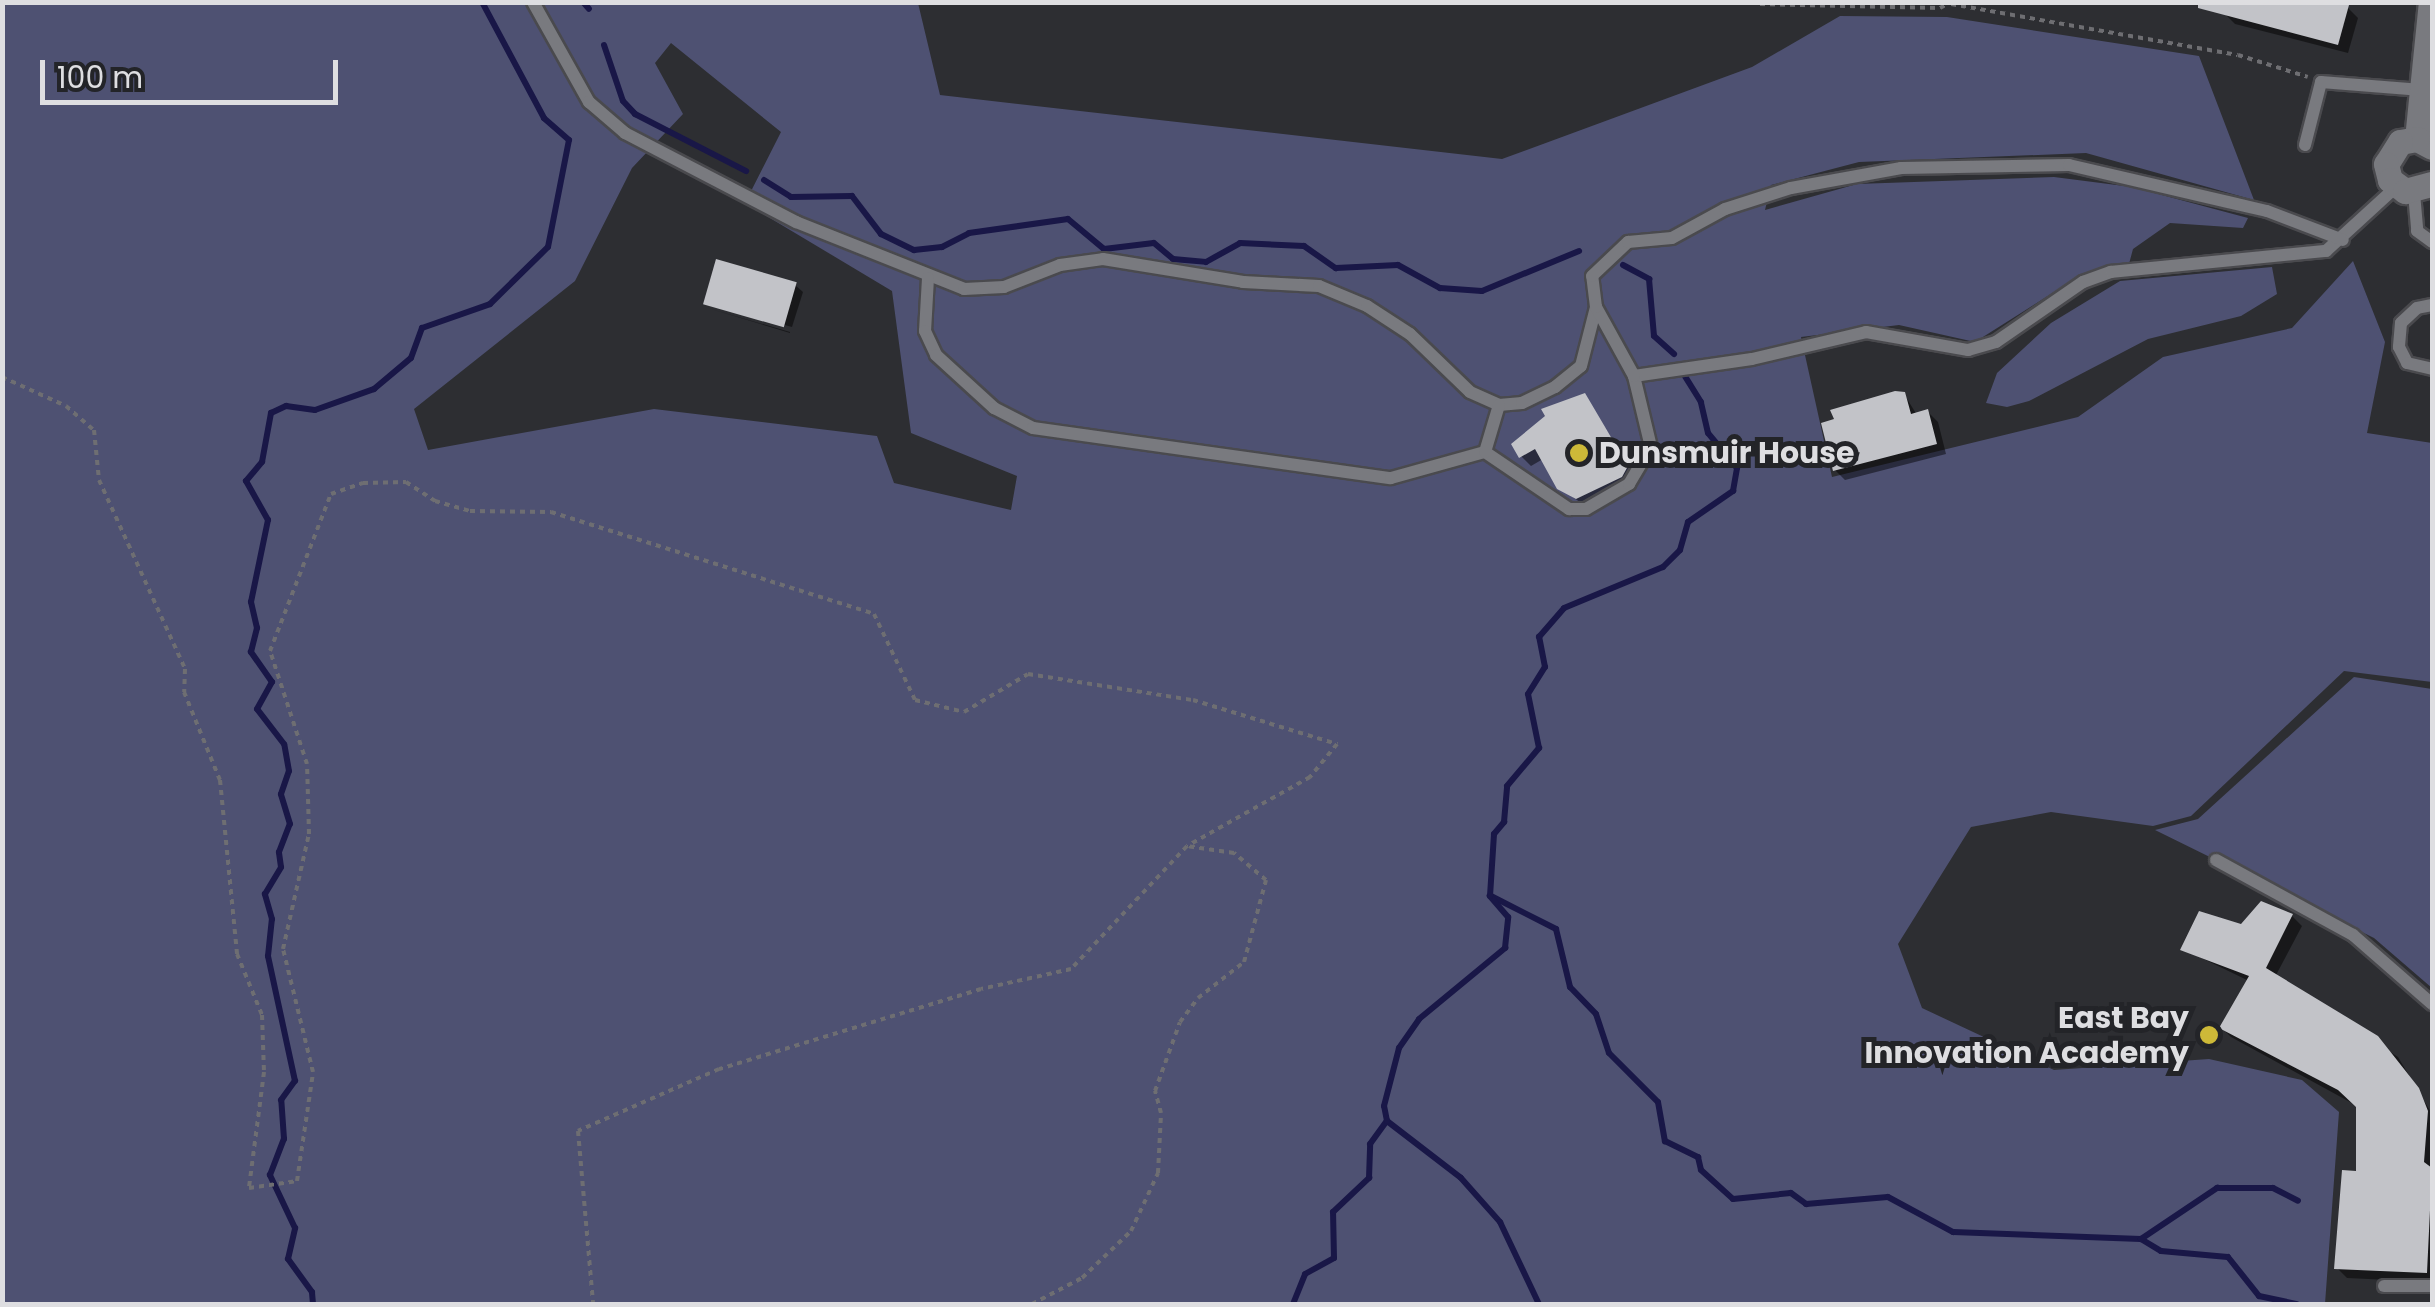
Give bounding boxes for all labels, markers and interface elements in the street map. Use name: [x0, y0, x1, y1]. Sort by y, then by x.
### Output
scale bar: [45, 40, 342, 102]
text: 100 m: [57, 56, 143, 99]
place label: Dunsmuir House: [1599, 435, 1855, 471]
marker: Dunsmuir House: [1568, 442, 1590, 464]
place label: East Bay Innovation Academy: [1865, 1000, 2189, 1070]
marker: East Bay Innovation Academy: [2198, 1024, 2220, 1046]

